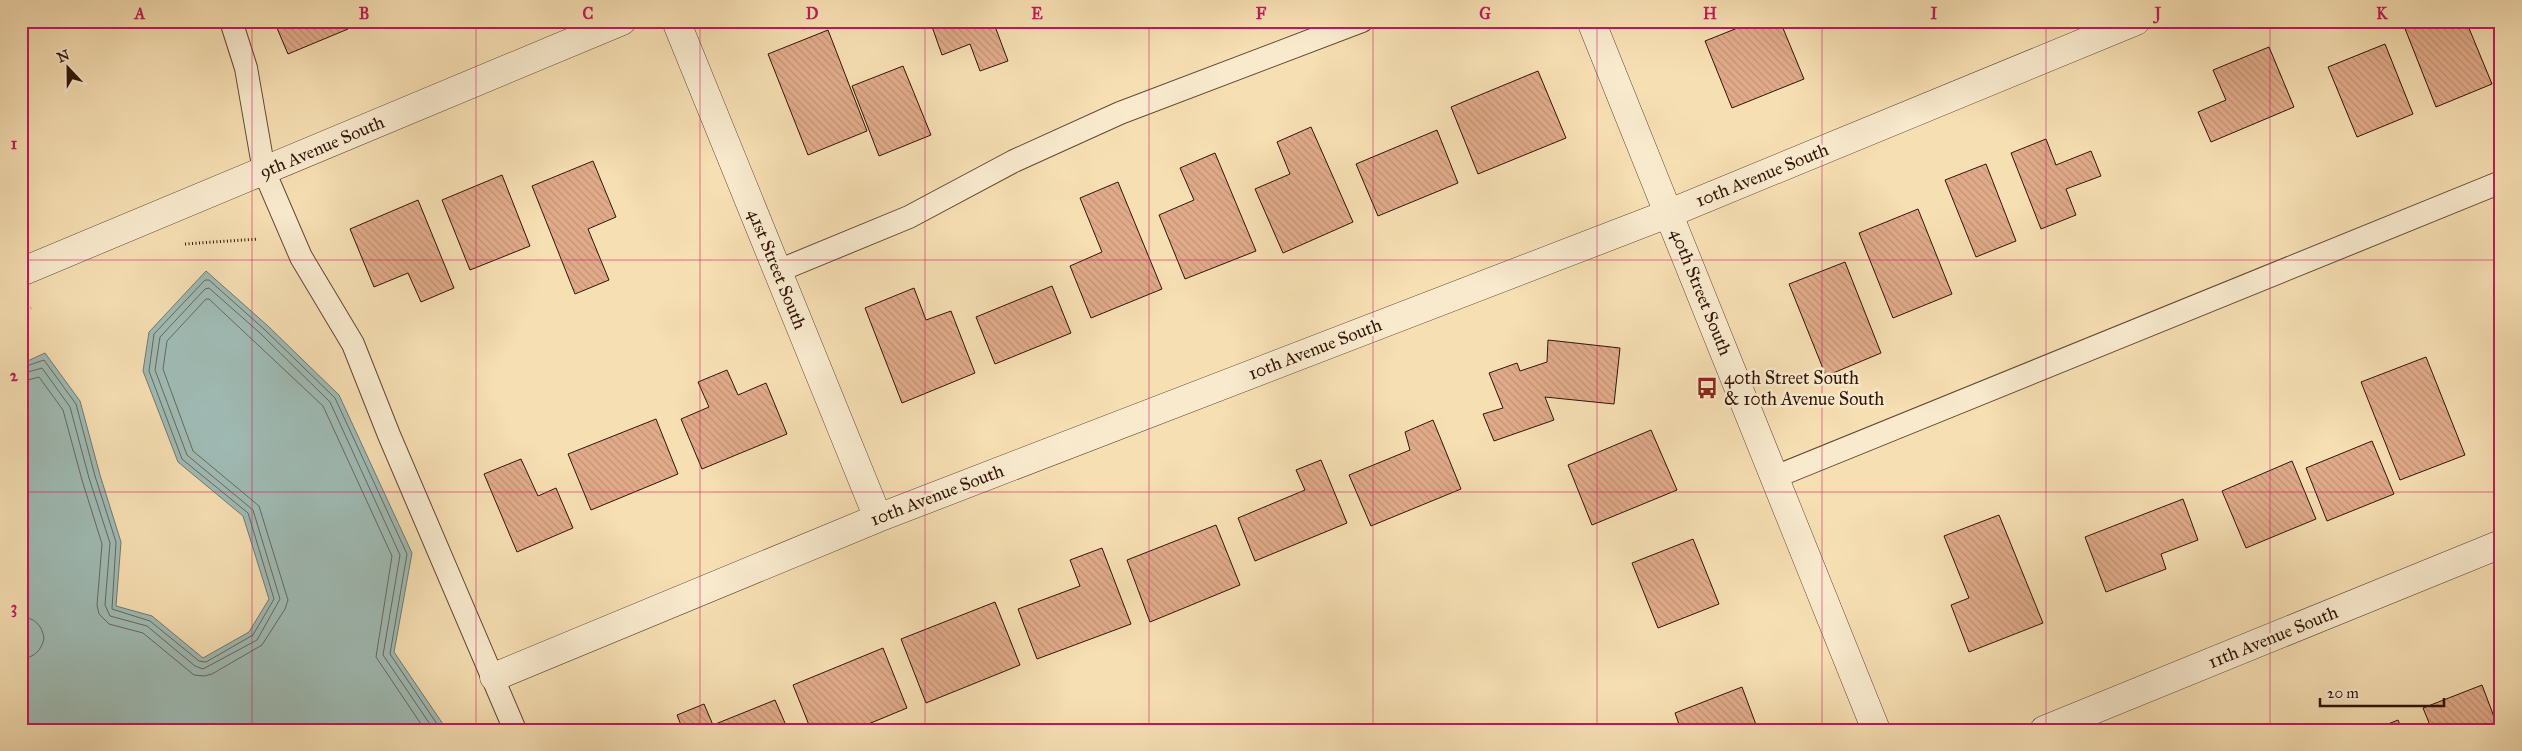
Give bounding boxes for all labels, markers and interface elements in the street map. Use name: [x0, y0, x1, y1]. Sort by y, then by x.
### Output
text: A: [134, 4, 146, 23]
text: B: [359, 4, 369, 23]
text: C: [583, 4, 594, 23]
text: D: [806, 4, 819, 23]
text: E: [1031, 4, 1043, 23]
text: F: [1256, 4, 1267, 23]
text: G: [1479, 4, 1491, 23]
text: H: [1703, 4, 1717, 23]
text: I: [1931, 4, 1938, 23]
text: J: [2153, 4, 2162, 24]
text: K: [2376, 4, 2388, 23]
north arrow: [42, 42, 92, 92]
text: N: [55, 46, 72, 67]
street label: 9th Avenue South: [256, 111, 388, 183]
text: 1: [11, 134, 18, 153]
street label: 10th Avenue South: [1692, 138, 1832, 212]
street label: 41st Street South: [743, 206, 811, 332]
street label: 40th Street South: [1666, 225, 1736, 359]
street label: 10th Avenue South: [1245, 313, 1385, 385]
text: 2: [10, 366, 19, 385]
place label: 40th Street South & 10th Avenue South: [1724, 367, 1884, 410]
bus stop icon: 40th Street South & 10th Avenue South: [1694, 375, 1720, 401]
street label: 10th Avenue South: [867, 459, 1007, 531]
text: 3: [11, 598, 17, 618]
street label: 11th Avenue South: [2205, 601, 2341, 673]
scale bar: [2320, 676, 2443, 708]
text: 20 m: [2327, 684, 2359, 702]

